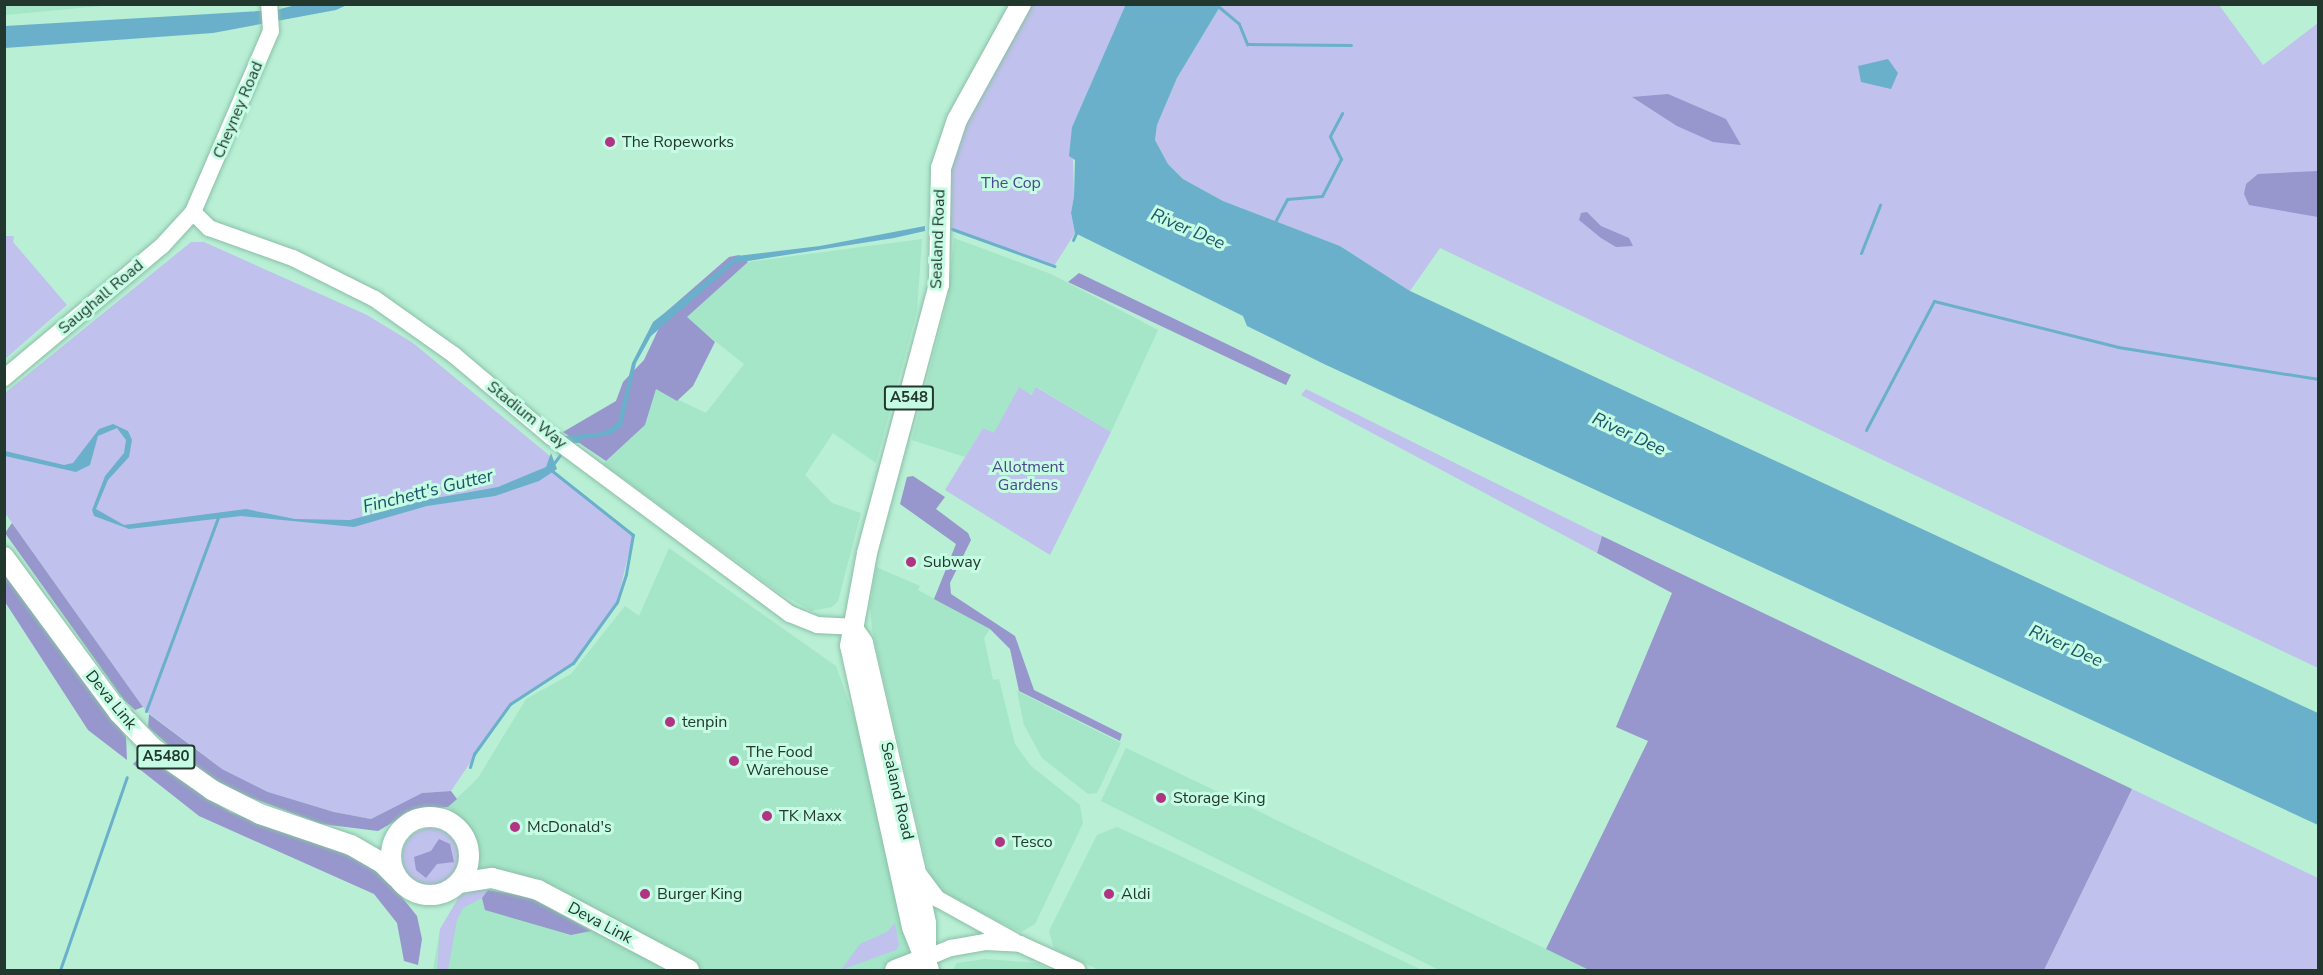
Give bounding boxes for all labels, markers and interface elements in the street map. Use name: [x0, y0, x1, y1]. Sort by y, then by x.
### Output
street label: Cheyney Road: [209, 59, 267, 161]
place label: The Ropeworks: [622, 132, 734, 152]
marker: The Ropeworks: [603, 135, 617, 149]
park label: The Cop: [981, 173, 1041, 193]
street label: Sealand Road: [927, 189, 949, 289]
water label: River Dee: [1148, 204, 1228, 254]
street label: Saughall Road: [55, 256, 147, 338]
street label: Stadium Way: [483, 377, 571, 453]
road number: A548: [884, 386, 934, 410]
water label: River Dee: [1589, 408, 1669, 460]
park label: Allotment Gardens: [992, 457, 1064, 495]
water label: Finchett's Gutter: [361, 464, 495, 518]
place label: Subway: [923, 552, 981, 572]
marker: Subway: [904, 555, 918, 569]
water label: River Dee: [2026, 620, 2106, 672]
street label: Deva Link: [81, 667, 141, 733]
place label: tenpin: [682, 712, 727, 732]
marker: tenpin: [663, 715, 677, 729]
street label: Sealand Road: [876, 740, 918, 842]
place label: The Food Warehouse: [746, 742, 828, 780]
road number: A5480: [136, 745, 196, 769]
marker: The Food Warehouse: [727, 754, 741, 768]
place label: Storage King: [1173, 788, 1266, 808]
marker: Storage King: [1154, 791, 1168, 805]
place label: TK Maxx: [779, 806, 842, 826]
marker: TK Maxx: [760, 809, 774, 823]
place label: McDonald's: [527, 817, 612, 837]
marker: McDonald's: [508, 820, 522, 834]
place label: Tesco: [1012, 832, 1053, 852]
marker: Tesco: [993, 835, 1007, 849]
place label: Burger King: [657, 884, 742, 904]
place label: Aldi: [1121, 884, 1150, 904]
marker: Burger King: [638, 887, 652, 901]
marker: Aldi: [1102, 887, 1116, 901]
street label: Deva Link: [564, 898, 636, 948]

